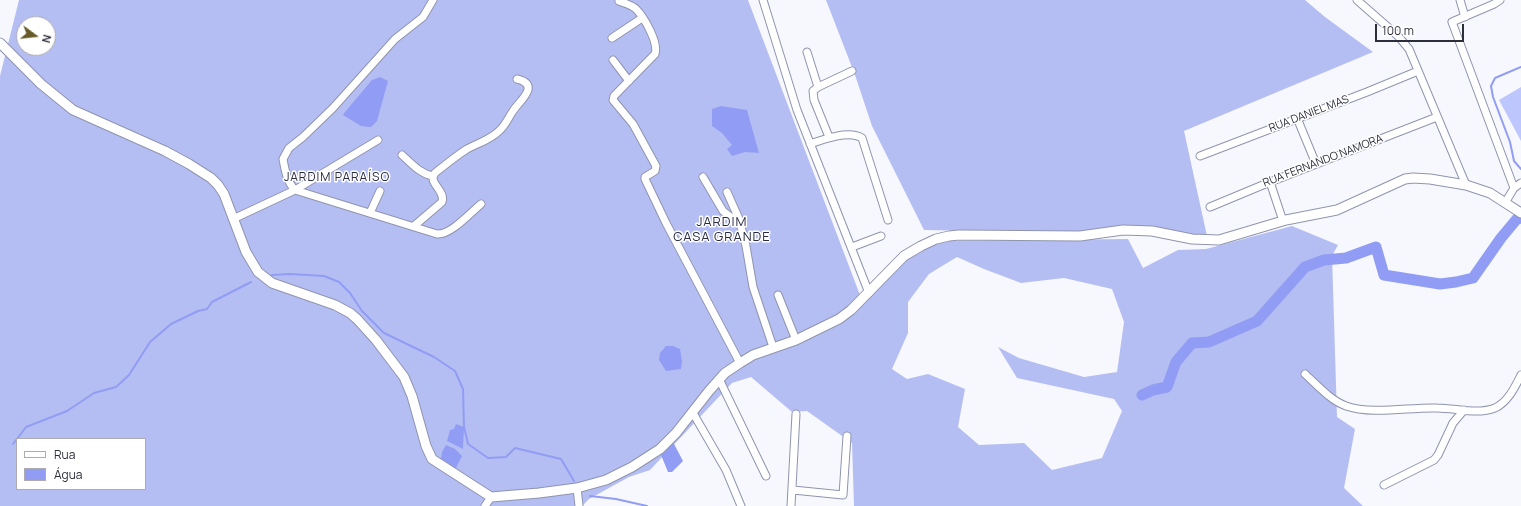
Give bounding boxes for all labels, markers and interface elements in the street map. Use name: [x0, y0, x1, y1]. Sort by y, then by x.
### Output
north arrow: [16, 16, 56, 56]
scale bar: [1377, 16, 1466, 42]
text: 100 m: [1382, 22, 1414, 39]
text: N: [39, 33, 55, 45]
street label: RUA DANIEL MAS: [1267, 93, 1351, 135]
street label: RUA FERNANDO NAMORA: [1261, 132, 1385, 190]
district label: JARDIM PARAÍSO: [284, 171, 390, 185]
district label: JARDIM CASA GRANDE: [673, 214, 771, 245]
legend: [16, 438, 146, 490]
text: Rua: [54, 446, 75, 463]
text: Água: [54, 466, 83, 483]

